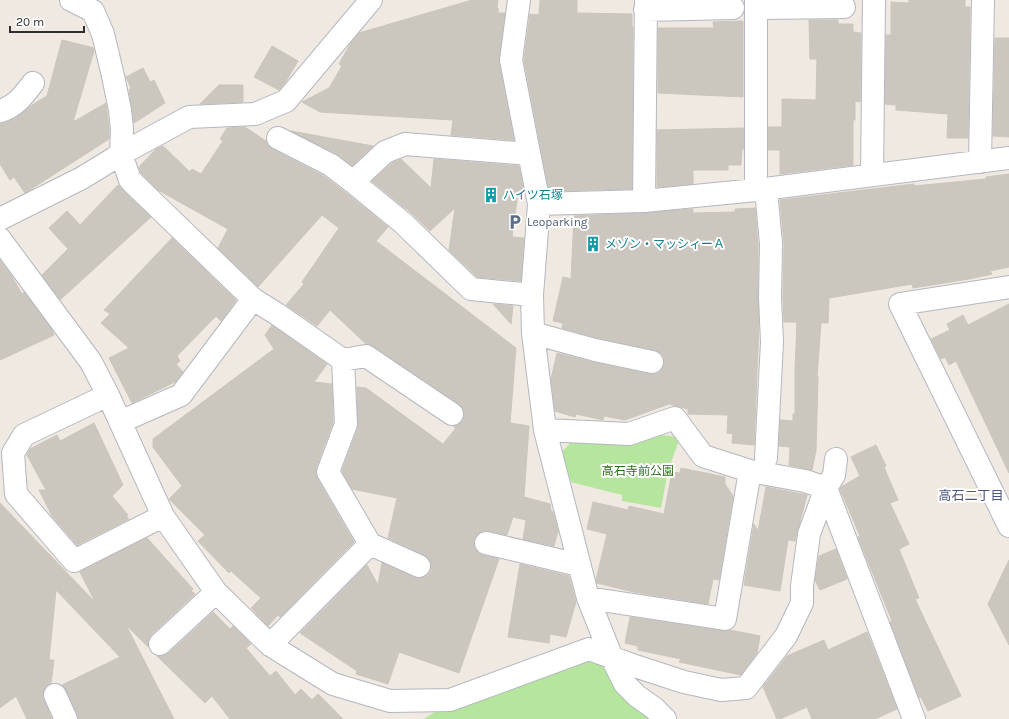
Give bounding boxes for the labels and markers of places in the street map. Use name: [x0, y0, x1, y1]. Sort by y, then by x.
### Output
building icon: ハイツ石塚: [482, 186, 500, 204]
place label: ハイツ石塚: [503, 188, 563, 202]
parking icon: Leoparking: [506, 213, 524, 231]
place label: Leoparking: [527, 215, 588, 229]
building icon: メゾン・マッシィーＡ: [584, 235, 602, 253]
place label: メゾン・マッシィーＡ: [605, 237, 725, 251]

